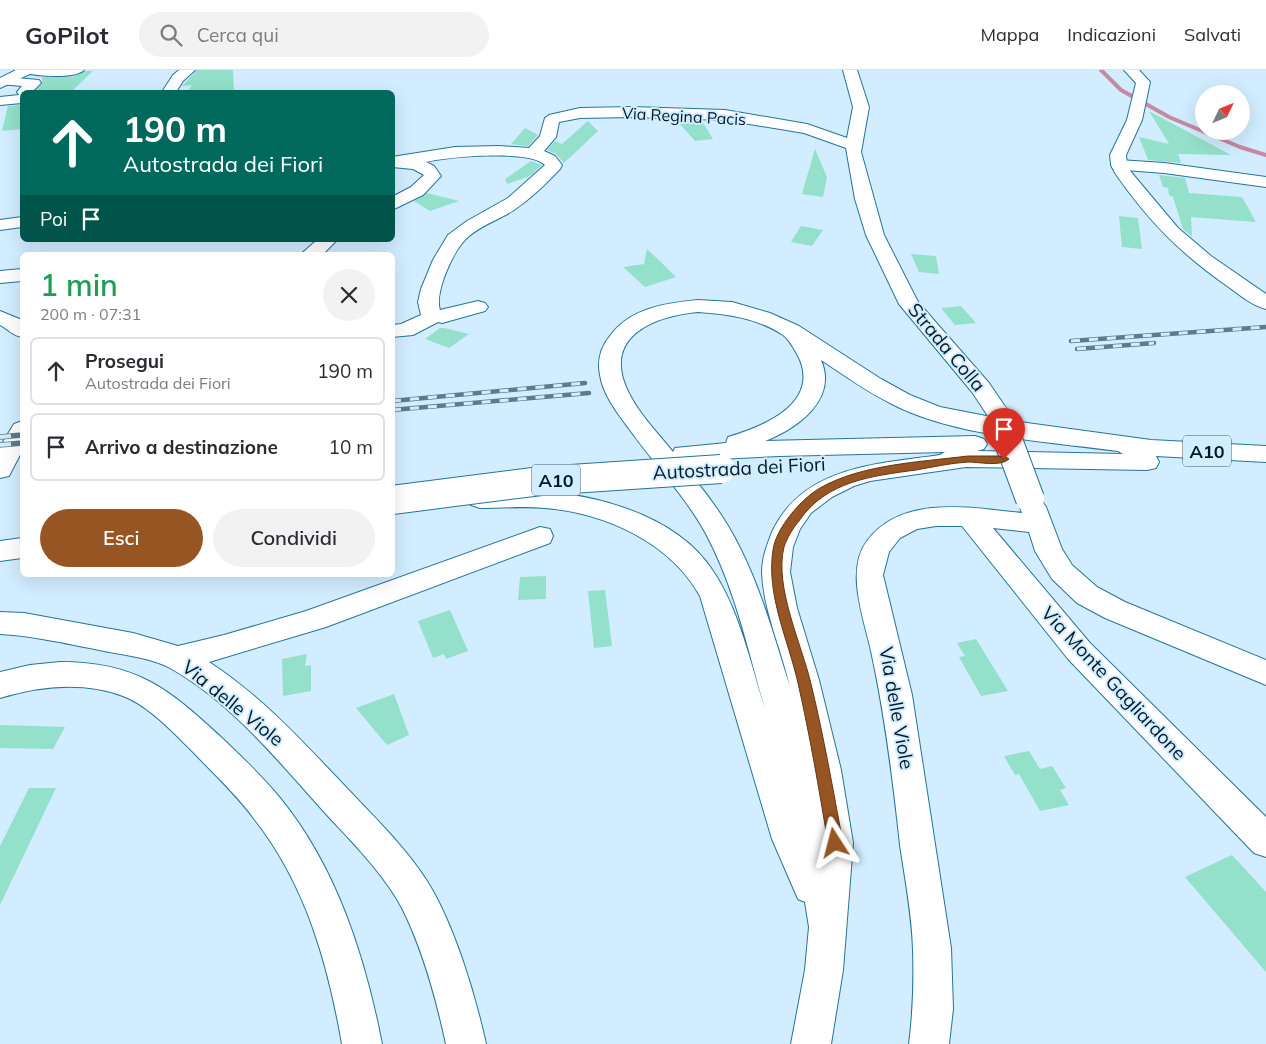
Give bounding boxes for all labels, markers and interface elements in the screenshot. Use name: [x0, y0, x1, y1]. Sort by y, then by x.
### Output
search box: [139, 12, 489, 57]
text: GoPilot: [25, 20, 109, 50]
icon: search: [157, 21, 185, 49]
text: Cerca qui: [197, 23, 279, 47]
text: Mappa: [981, 23, 1039, 46]
text: Indicazioni: [1067, 23, 1156, 46]
text: Salvati: [1184, 23, 1241, 46]
north arrow: [1195, 85, 1250, 140]
map controls: [1195, 85, 1250, 140]
street label: Via Regina Pacis: [621, 103, 747, 129]
text: 190 m: [123, 107, 227, 151]
icon: ahead: [40, 110, 105, 175]
text: Autostrada dei Fiori: [123, 150, 323, 178]
icon: arrive: [77, 205, 105, 233]
text: Poi: [40, 207, 67, 231]
text: 1 min: [40, 266, 118, 304]
button: close: [323, 269, 375, 321]
street label: Strada Colla: [903, 298, 991, 396]
text: 200 m · 07:31: [40, 304, 141, 324]
text: Prosegui: [85, 349, 164, 373]
icon: ahead: [42, 357, 70, 385]
text: 190 m: [317, 359, 373, 383]
text: Autostrada dei Fiori: [85, 373, 231, 393]
pin: [983, 408, 1025, 459]
icon: arrive: [990, 415, 1018, 443]
icon: arrive: [42, 433, 70, 461]
text: Arrivo a destinazione: [85, 435, 278, 459]
text: 10 m: [329, 435, 373, 459]
road number: A10: [1183, 436, 1231, 466]
street label: Autostrada dei Fiori: [652, 451, 826, 485]
road number: A10: [532, 464, 580, 496]
button: Esci: [40, 509, 203, 567]
button: Condividi: [213, 509, 375, 567]
street label: Via Monte Gagliardone: [1036, 601, 1192, 765]
street label: Via delle Viole: [874, 645, 920, 771]
street label: Via delle Viole: [177, 655, 289, 751]
position arrow: [808, 816, 860, 868]

